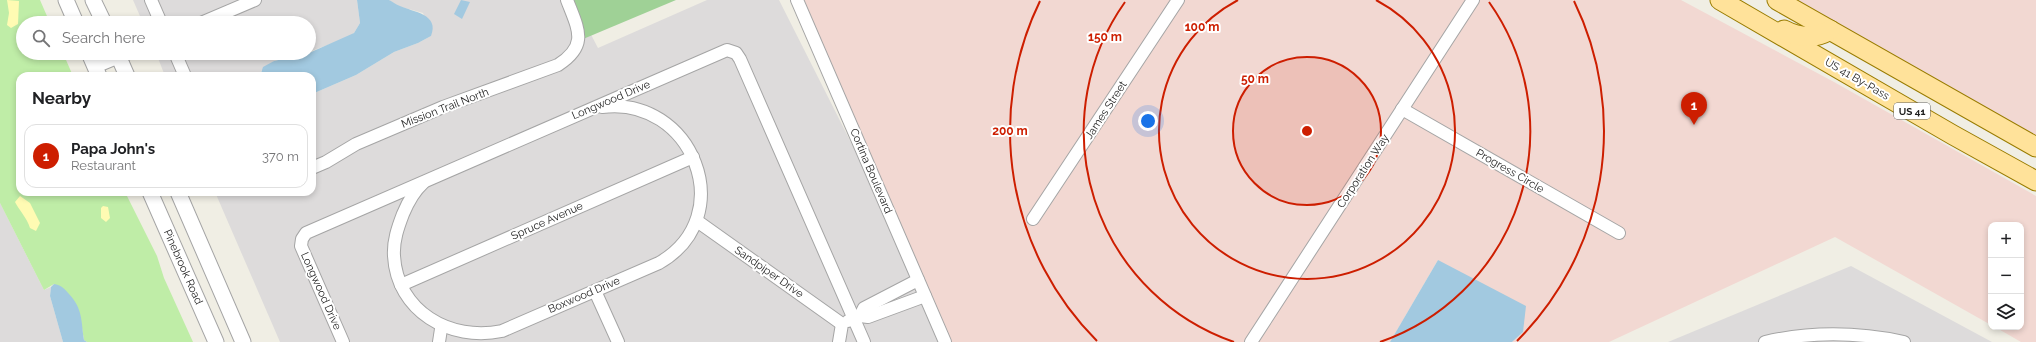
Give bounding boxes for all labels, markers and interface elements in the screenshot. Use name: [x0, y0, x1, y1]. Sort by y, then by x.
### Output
search box: [16, 16, 316, 60]
text: 100 m: [1185, 20, 1219, 34]
icon: search: [30, 27, 52, 49]
text: Search here: [62, 29, 145, 47]
text: 150 m: [1088, 30, 1122, 44]
street label: US 41 By-Pass: [1822, 55, 1892, 103]
text: 50 m: [1241, 72, 1269, 86]
street label: Longwood Drive: [570, 77, 653, 122]
street label: James Street: [1082, 78, 1130, 141]
street label: Mission Trail North: [399, 85, 491, 131]
text: Nearby: [32, 88, 91, 108]
pin: 1: [1681, 92, 1707, 125]
road number: US 41: [1894, 103, 1930, 119]
your location: [1138, 111, 1158, 131]
text: 200 m: [992, 124, 1028, 138]
centre of rings: [1300, 124, 1314, 138]
street label: Cortina Boulevard: [847, 126, 895, 216]
street label: Corporation Way: [1334, 132, 1392, 210]
text: Papa John's: [71, 140, 155, 158]
street label: Progress Circle: [1474, 146, 1547, 196]
text: 1: [43, 149, 49, 164]
text: 370 m: [262, 149, 299, 164]
text: Restaurant: [71, 158, 136, 173]
street label: Spruce Avenue: [509, 199, 585, 243]
map controls: [1988, 222, 2024, 330]
button: +: [1988, 222, 2024, 258]
street label: Pinebrook Road: [161, 227, 205, 307]
street label: Sandpiper Drive: [732, 243, 806, 301]
street label: Longwood Drive: [298, 250, 344, 332]
button: −: [1988, 258, 2024, 294]
street label: Boxwood Drive: [546, 274, 622, 316]
button: layers: [1988, 294, 2024, 330]

